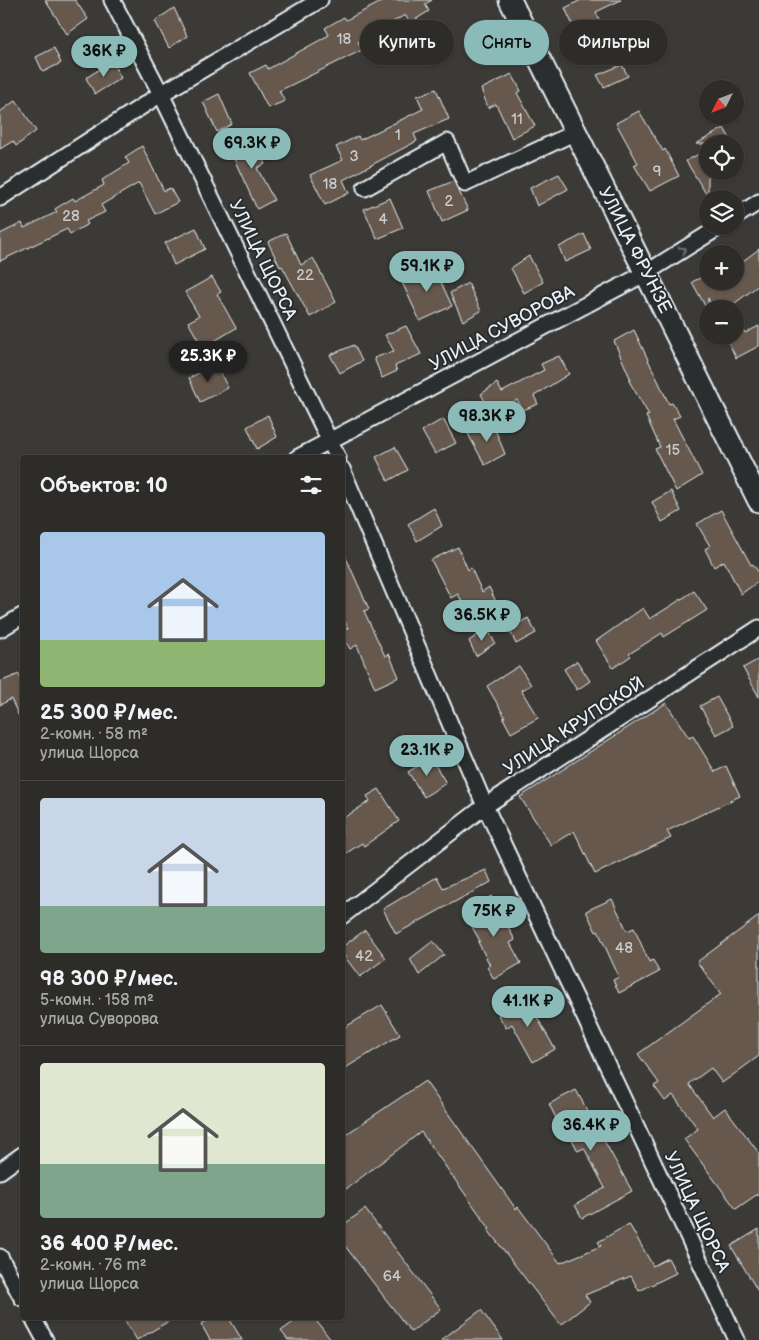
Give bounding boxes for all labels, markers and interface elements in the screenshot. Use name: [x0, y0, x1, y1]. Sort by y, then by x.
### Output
chip: Купить: [360, 20, 454, 65]
chip: Снять: [464, 20, 549, 65]
chip: Фильтры: [559, 20, 668, 65]
house number: 18: [337, 30, 352, 49]
pin: 36K ₽: [69, 36, 139, 78]
text: 36K ₽: [82, 42, 126, 61]
north arrow: [699, 80, 744, 125]
map controls: [699, 80, 744, 345]
house number: 11: [511, 110, 523, 129]
house number: 1: [395, 126, 401, 145]
pin: 69.3K ₽: [206, 128, 298, 170]
text: 69.3K ₽: [224, 134, 280, 153]
button: locate: [699, 135, 744, 180]
house number: 3: [349, 147, 359, 166]
house number: 9: [653, 162, 661, 181]
house number: 18: [323, 175, 338, 194]
street label: УЛИЦА ФРУНЗЕ: [594, 183, 676, 317]
button: layers: [699, 190, 744, 235]
house number: 2: [445, 192, 454, 211]
street label: УЛИЦА ЩОРСА: [225, 197, 301, 324]
house number: 28: [62, 207, 80, 226]
house number: 4: [378, 210, 388, 229]
button: +: [699, 245, 744, 290]
one-way arrow: [678, 246, 687, 256]
pin: 59.1K ₽: [381, 250, 473, 293]
text: 59.1K ₽: [400, 257, 454, 276]
house number: 22: [296, 266, 314, 285]
street label: УЛИЦА СУВОРОВА: [426, 281, 578, 375]
button: −: [699, 300, 744, 345]
pin: 25.3K ₽: [162, 340, 254, 383]
text: 25.3K ₽: [180, 347, 236, 366]
pin: 98.3K ₽: [441, 400, 533, 443]
text: 98.3K ₽: [459, 407, 515, 426]
house number: 15: [666, 441, 680, 460]
icon: filters: [297, 471, 325, 499]
text: Объектов: 10: [40, 473, 168, 498]
icon: home: [138, 565, 228, 655]
pin: 36.5K ₽: [436, 600, 528, 642]
text: 36.5K ₽: [454, 606, 510, 625]
street label: УЛИЦА КРУПСКОЙ: [500, 673, 648, 779]
text: 25 300 ₽/мес.: [40, 700, 178, 725]
text: 2-комн. · 58 m²: [40, 725, 148, 744]
pin: 23.1K ₽: [381, 734, 473, 777]
text: 23.1K ₽: [400, 741, 454, 760]
text: улица Щорса: [40, 744, 139, 763]
icon: home: [138, 830, 228, 920]
pin: 75K ₽: [459, 896, 529, 938]
text: 75K ₽: [473, 902, 515, 921]
house number: 48: [615, 939, 633, 958]
house number: 42: [355, 947, 373, 966]
text: 98 300 ₽/мес.: [40, 966, 178, 991]
pin: 41.1K ₽: [482, 986, 574, 1028]
text: 5-комн. · 158 m²: [40, 991, 154, 1010]
text: 41.1K ₽: [503, 992, 553, 1011]
text: улица Суворова: [40, 1010, 159, 1029]
icon: home: [138, 1095, 228, 1185]
pin: 36.4K ₽: [545, 1110, 637, 1152]
text: 36.4K ₽: [563, 1116, 619, 1135]
street label: УЛИЦА ЩОРСА: [660, 1148, 734, 1276]
text: 36 400 ₽/мес.: [40, 1231, 178, 1256]
text: 2-комн. · 76 m²: [40, 1256, 147, 1275]
house number: 64: [383, 1267, 401, 1286]
text: улица Щорса: [40, 1275, 139, 1294]

